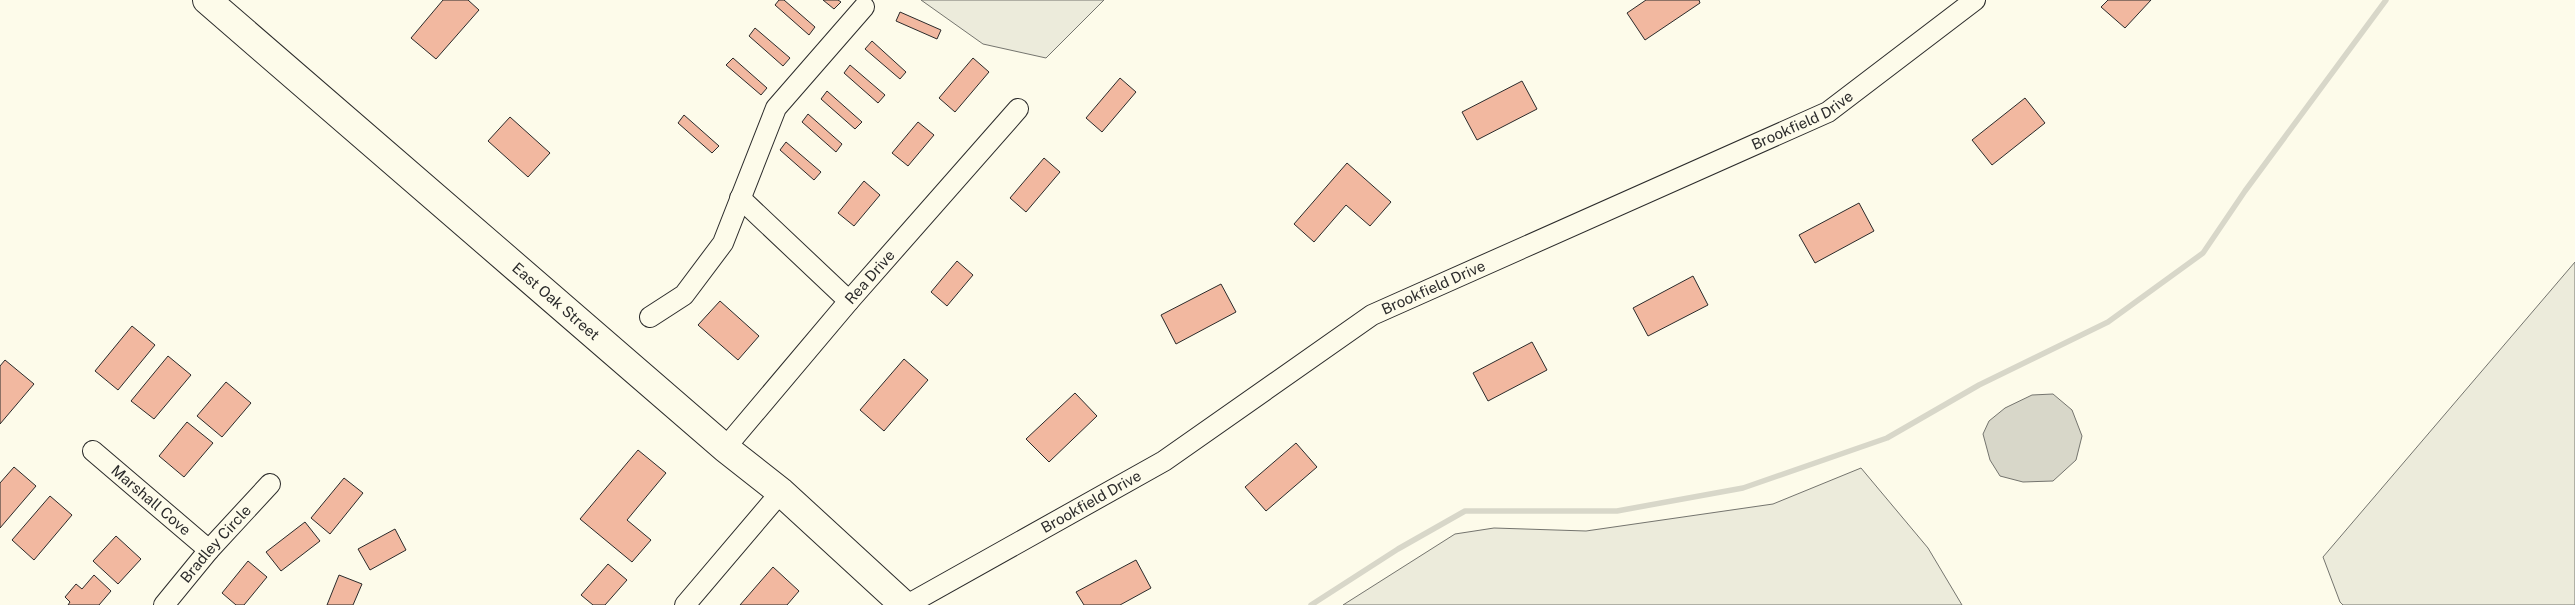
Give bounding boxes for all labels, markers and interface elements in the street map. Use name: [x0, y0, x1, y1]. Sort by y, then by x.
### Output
street label: Brookfield Drive: [1749, 87, 1856, 153]
street label: Rea Drive: [841, 246, 898, 307]
street label: Brookfield Drive: [1379, 257, 1488, 318]
street label: East Oak Street: [509, 259, 603, 344]
street label: Marshall Cove: [108, 461, 194, 539]
street label: Brookfield Drive: [1038, 467, 1144, 536]
street label: Bradley Circle: [177, 501, 254, 586]

